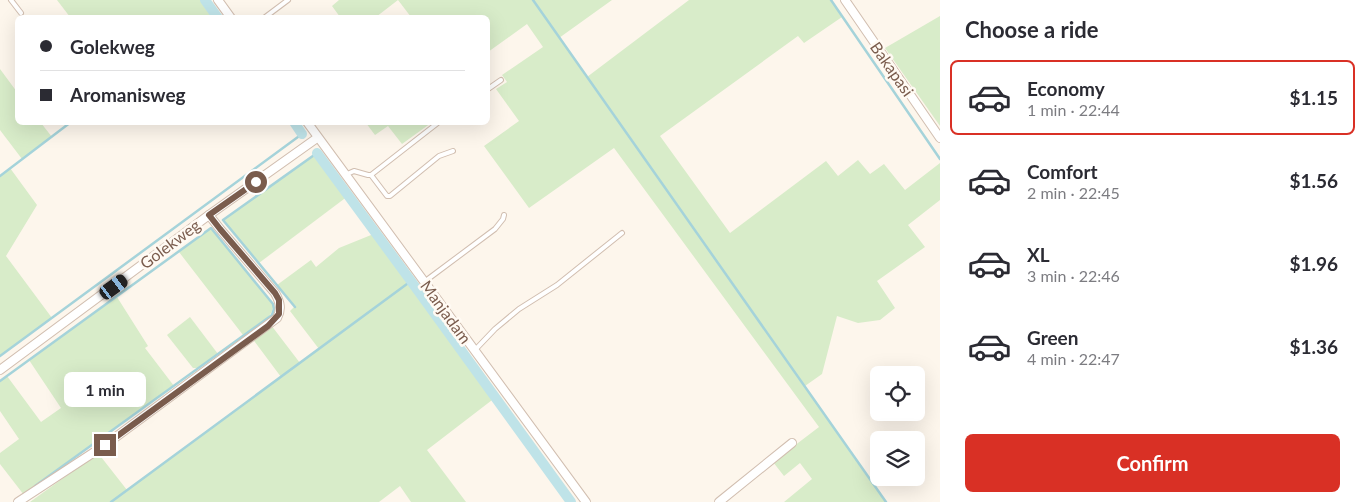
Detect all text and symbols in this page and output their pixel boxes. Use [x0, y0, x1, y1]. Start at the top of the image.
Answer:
text: Choose a ride [965, 16, 1099, 43]
text: Golekweg [70, 35, 155, 58]
street label: Bakapasi [867, 38, 918, 100]
icon: car [967, 75, 1012, 120]
text: Economy [1027, 77, 1105, 100]
text: Aromanisweg [70, 83, 186, 106]
text: $1.15 [1289, 86, 1338, 109]
text: 1 min · 22:44 [1027, 100, 1120, 119]
icon: car [967, 158, 1012, 203]
text: Comfort [1027, 160, 1098, 183]
text: $1.56 [1289, 169, 1338, 192]
route start [245, 171, 267, 193]
text: 2 min · 22:45 [1027, 183, 1120, 202]
street label: Golekweg [136, 215, 203, 272]
icon: car [967, 241, 1012, 286]
text: XL [1027, 243, 1050, 266]
text: $1.96 [1289, 252, 1338, 275]
text: 3 min · 22:46 [1027, 266, 1120, 285]
car [97, 272, 130, 302]
street label: Manjadam [417, 276, 476, 347]
icon: car [967, 324, 1012, 369]
text: Green [1027, 326, 1078, 349]
text: $1.36 [1289, 335, 1338, 358]
text: 4 min · 22:47 [1027, 349, 1120, 368]
map controls [870, 366, 925, 486]
button: locate [870, 366, 925, 421]
callout: 1 min [64, 372, 146, 408]
text: 1 min [85, 380, 125, 399]
button: layers [870, 431, 925, 486]
route end [94, 434, 116, 456]
button: Confirm [965, 434, 1340, 492]

